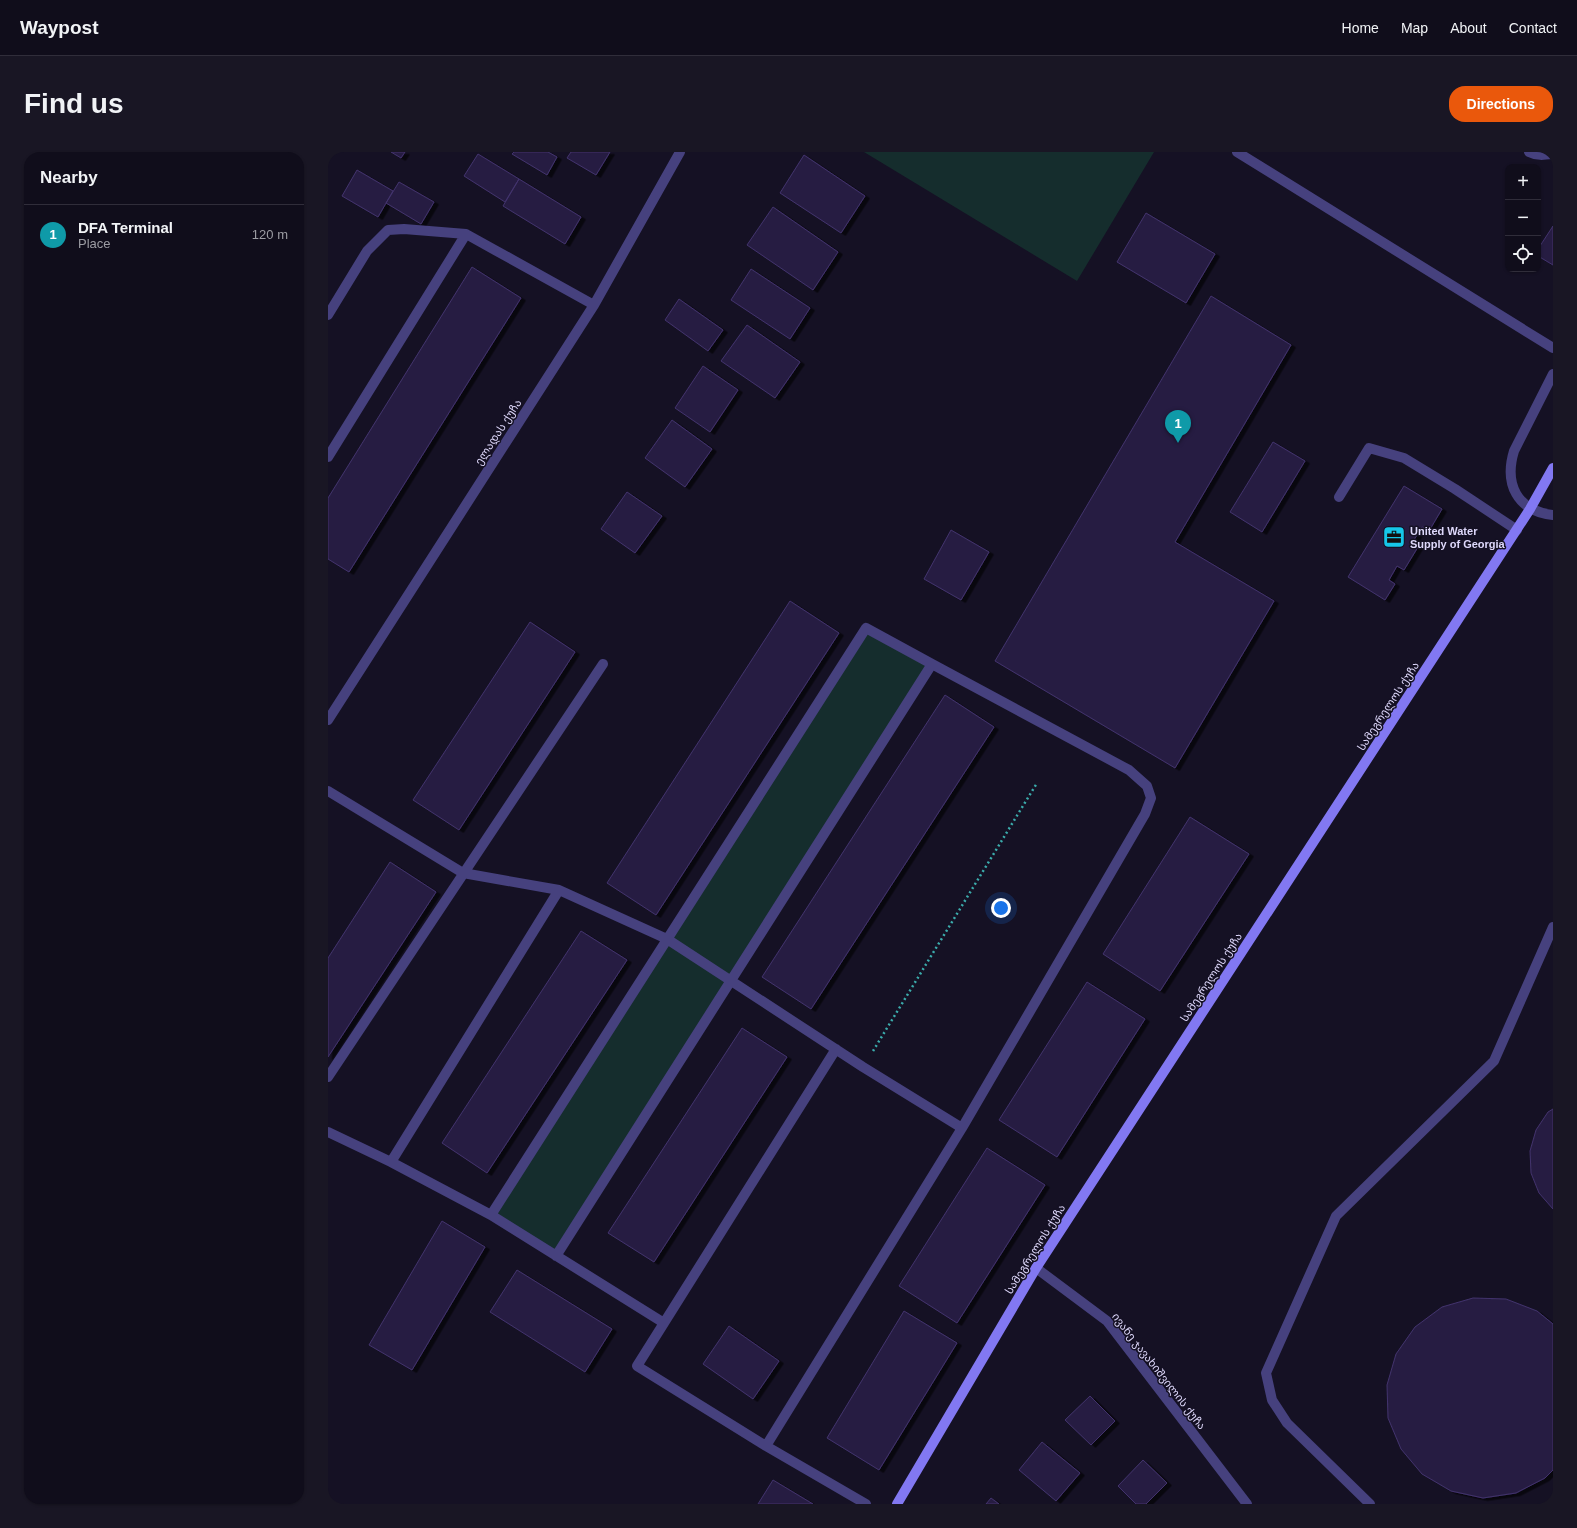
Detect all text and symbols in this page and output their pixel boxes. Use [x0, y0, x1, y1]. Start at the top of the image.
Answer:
text: Waypost [20, 17, 98, 38]
text: Home [1342, 20, 1379, 36]
text: Map [1401, 20, 1428, 36]
text: About [1450, 20, 1487, 36]
text: Contact [1509, 20, 1557, 36]
button: Directions [1449, 86, 1553, 122]
text: Find us [24, 88, 124, 119]
map controls [1505, 164, 1541, 272]
button: + [1505, 164, 1541, 200]
text: Nearby [40, 168, 98, 187]
button: − [1505, 200, 1541, 236]
text: DFA Terminal [78, 219, 173, 236]
text: 1 [49, 227, 57, 242]
text: 120 m [252, 227, 288, 242]
text: Place [78, 236, 111, 251]
button: locate [1505, 236, 1541, 272]
street label: ელადას ქუჩა [472, 397, 524, 468]
pin: 1 [1165, 410, 1191, 443]
office icon: United Water Supply of Georgia [1381, 524, 1407, 550]
place label: United Water Supply of Georgia [1410, 525, 1506, 550]
street label: სამეგრელოს ქუჩა [1355, 659, 1422, 753]
your location [991, 898, 1011, 918]
street label: სამეგრელოს ქუჩა [1178, 930, 1245, 1024]
street label: სამეგრელოს ქუჩა [1003, 1202, 1068, 1297]
street label: ივანე ჯავახიშვილის ქუჩა [1109, 1310, 1208, 1432]

